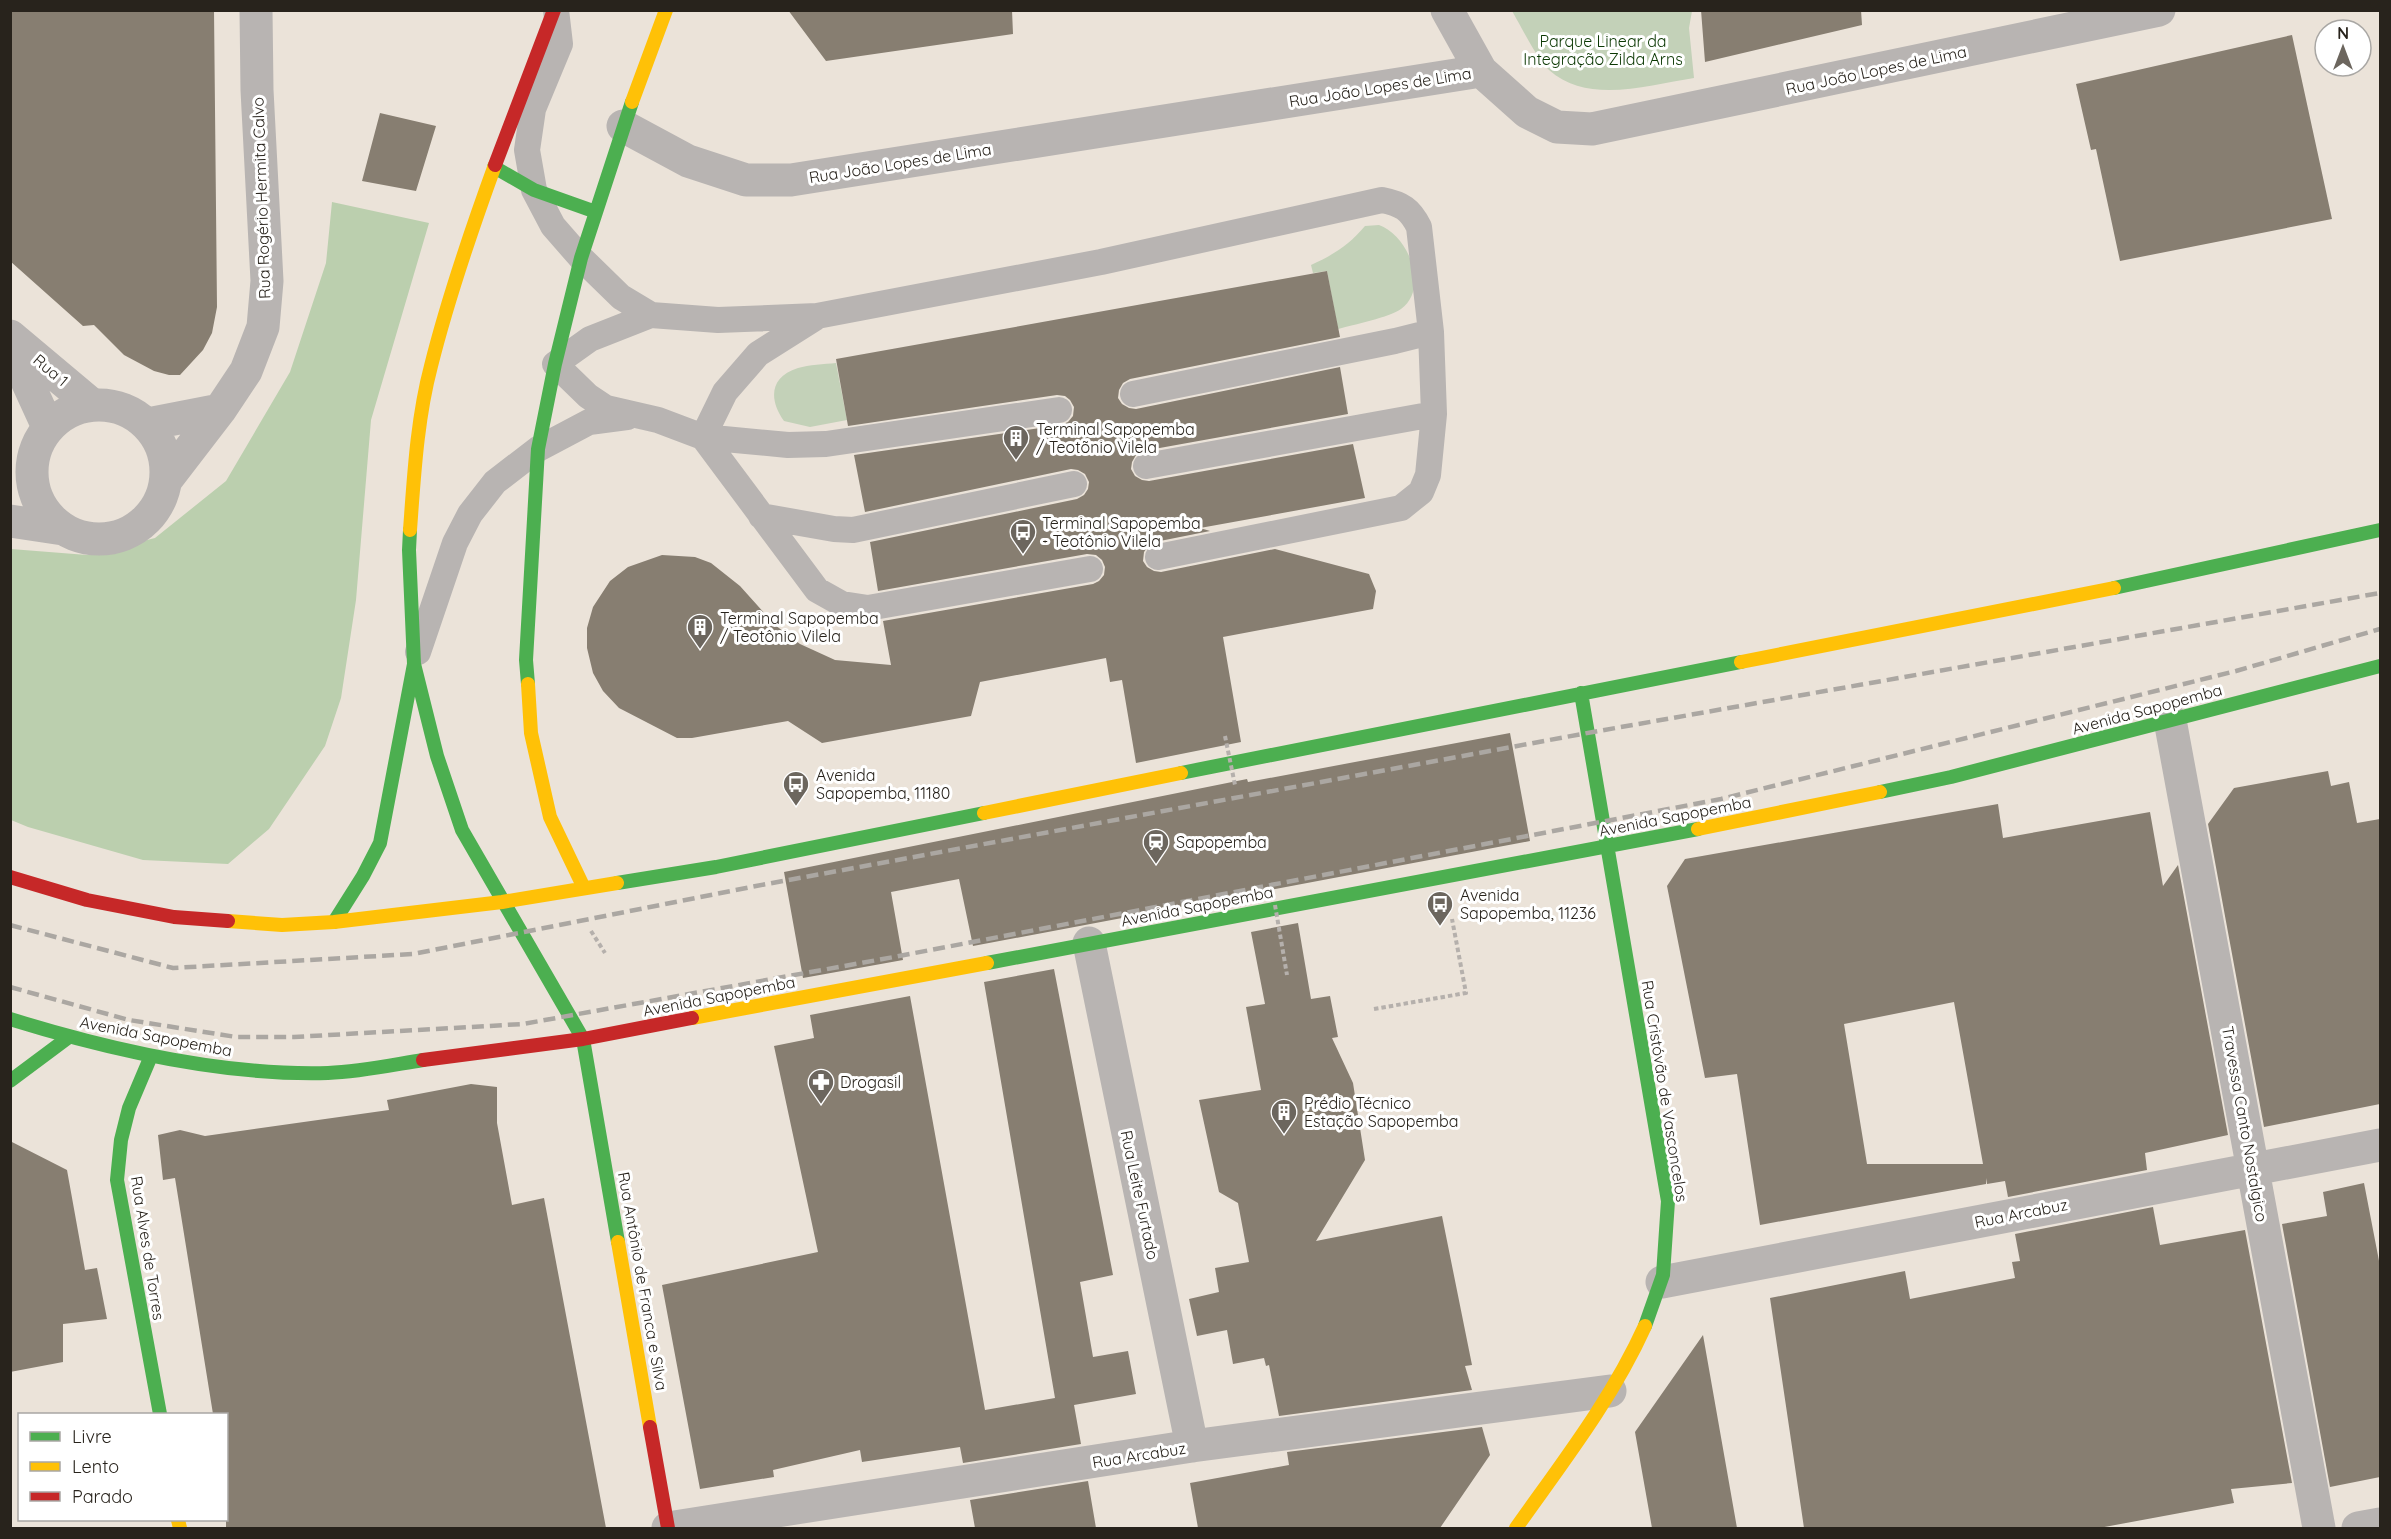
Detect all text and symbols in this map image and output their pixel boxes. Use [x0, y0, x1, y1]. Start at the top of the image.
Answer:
north arrow [2313, 18, 2373, 78]
text: N [2337, 23, 2349, 43]
park label: Parque Linear da Integração Zilda Arns [1523, 31, 1683, 69]
street label: Rua João Lopes de Lima [1784, 41, 1968, 99]
street label: Rua João Lopes de Lima [1287, 63, 1473, 111]
street label: Rua Rogério Hermita Calvo [247, 97, 275, 299]
street label: Rua João Lopes de Lima [807, 139, 993, 187]
street label: Rua 1 [29, 350, 73, 390]
place label: Terminal Sapopemba / Teotõnio Vilela [1036, 419, 1195, 457]
building icon: Terminal Sapopemba / Teotõnio Vilela [1001, 423, 1031, 461]
place label: Terminal Sapopemba - Teotônio Vilela [1042, 513, 1201, 551]
bus stop icon: Terminal Sapopemba - Teotônio Vilela [1008, 517, 1038, 555]
place label: Terminal Sapopemba / Teotônio Vilela [720, 608, 879, 646]
building icon: Terminal Sapopemba / Teotônio Vilela [685, 612, 715, 650]
street label: Avenida Sapopemba [2070, 679, 2224, 739]
place label: Avenida Sapopemba, 11180 [816, 765, 950, 803]
bus stop icon: Avenida Sapopemba, 11180 [781, 769, 811, 807]
street label: Avenida Sapopemba [1597, 791, 1753, 841]
station icon: Sapopemba [1141, 827, 1171, 865]
place label: Sapopemba [1176, 832, 1267, 852]
street label: Avenida Sapopemba [1119, 881, 1275, 931]
place label: Avenida Sapopemba, 11236 [1460, 885, 1596, 923]
bus stop icon: Avenida Sapopemba, 11236 [1425, 889, 1455, 927]
street label: Avenida Sapopemba [641, 971, 797, 1021]
street label: Rua Cristóvão de Vasconcelos [1638, 979, 1692, 1203]
street label: Avenida Sapopemba [78, 1011, 234, 1061]
street label: Travessa Canto Nostalgico [2218, 1025, 2272, 1223]
pharmacy icon: Drogasil [806, 1067, 836, 1105]
place label: Drogasil [840, 1072, 901, 1092]
place label: Prédio Técnico Estação Sapopemba [1304, 1093, 1459, 1131]
building icon: Prédio Técnico Estação Sapopemba [1269, 1097, 1299, 1135]
street label: Rua Leite Furtado [1116, 1128, 1164, 1262]
street label: Rua Antônio de Franca e Silva [614, 1170, 672, 1392]
street label: Rua Alves de Torres [127, 1174, 169, 1322]
street label: Rua Arcabuz [1973, 1194, 2069, 1232]
legend [18, 1413, 228, 1521]
text: Livre [72, 1425, 112, 1448]
street label: Rua Arcabuz [1091, 1438, 1187, 1472]
text: Lento [72, 1455, 119, 1478]
text: Parado [72, 1485, 133, 1508]

